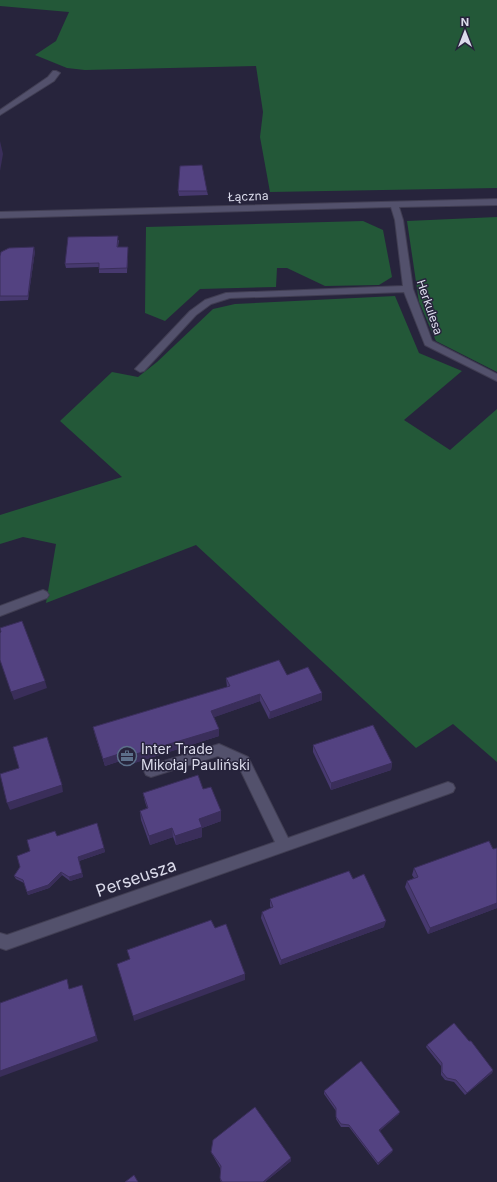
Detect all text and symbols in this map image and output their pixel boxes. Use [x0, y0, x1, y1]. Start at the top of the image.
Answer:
north arrow [445, 12, 485, 52]
text: N [461, 15, 469, 29]
street label: Łączna [227, 188, 269, 204]
street label: Herkulesa [414, 277, 446, 337]
place label: Inter Trade Mikołaj Pauliński [141, 740, 250, 773]
office icon: Inter Trade Mikołaj Pauliński [116, 745, 138, 767]
street label: Perseusza [93, 855, 179, 901]

